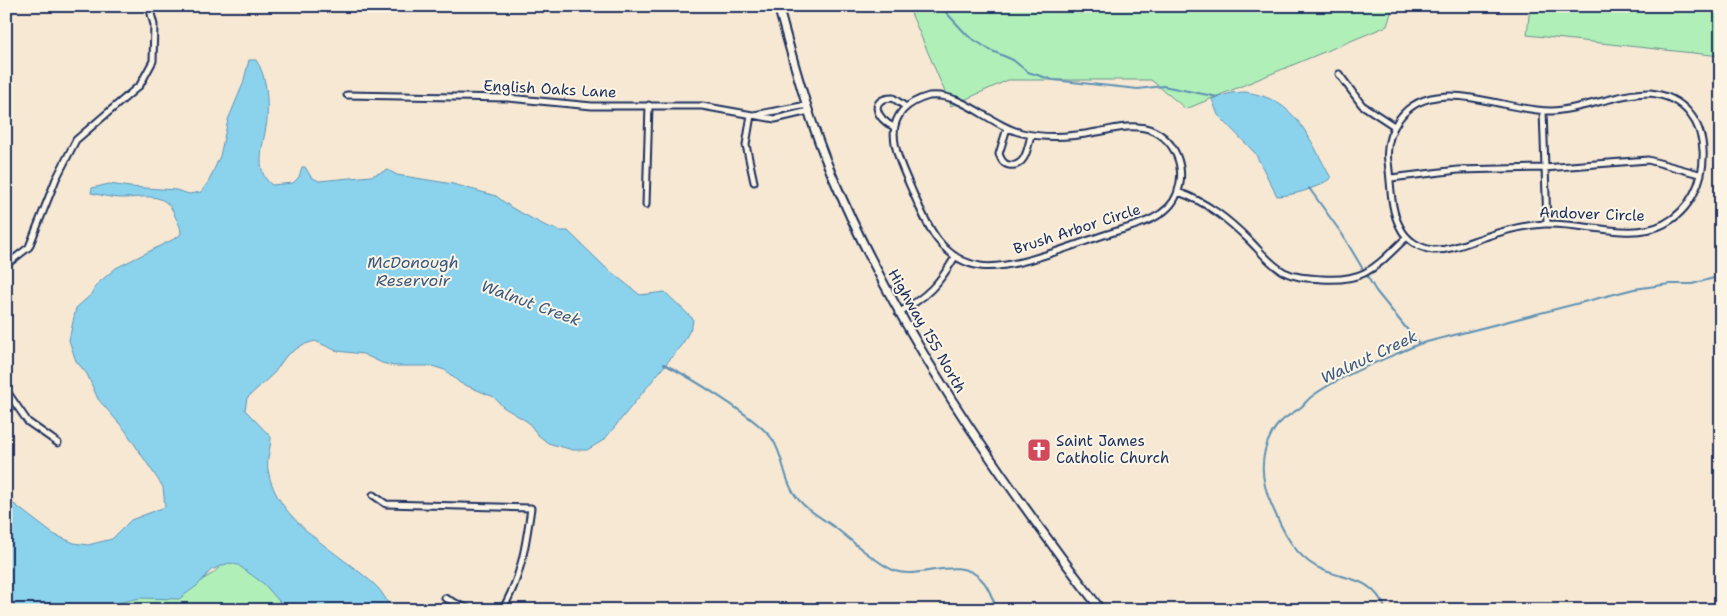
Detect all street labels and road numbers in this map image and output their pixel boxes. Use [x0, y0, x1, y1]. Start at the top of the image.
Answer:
street label: English Oaks Lane [483, 76, 617, 102]
street label: Brush Arbor Circle [1011, 199, 1143, 259]
street label: Andover Circle [1539, 202, 1645, 226]
street label: Highway 155 North [883, 265, 971, 397]

